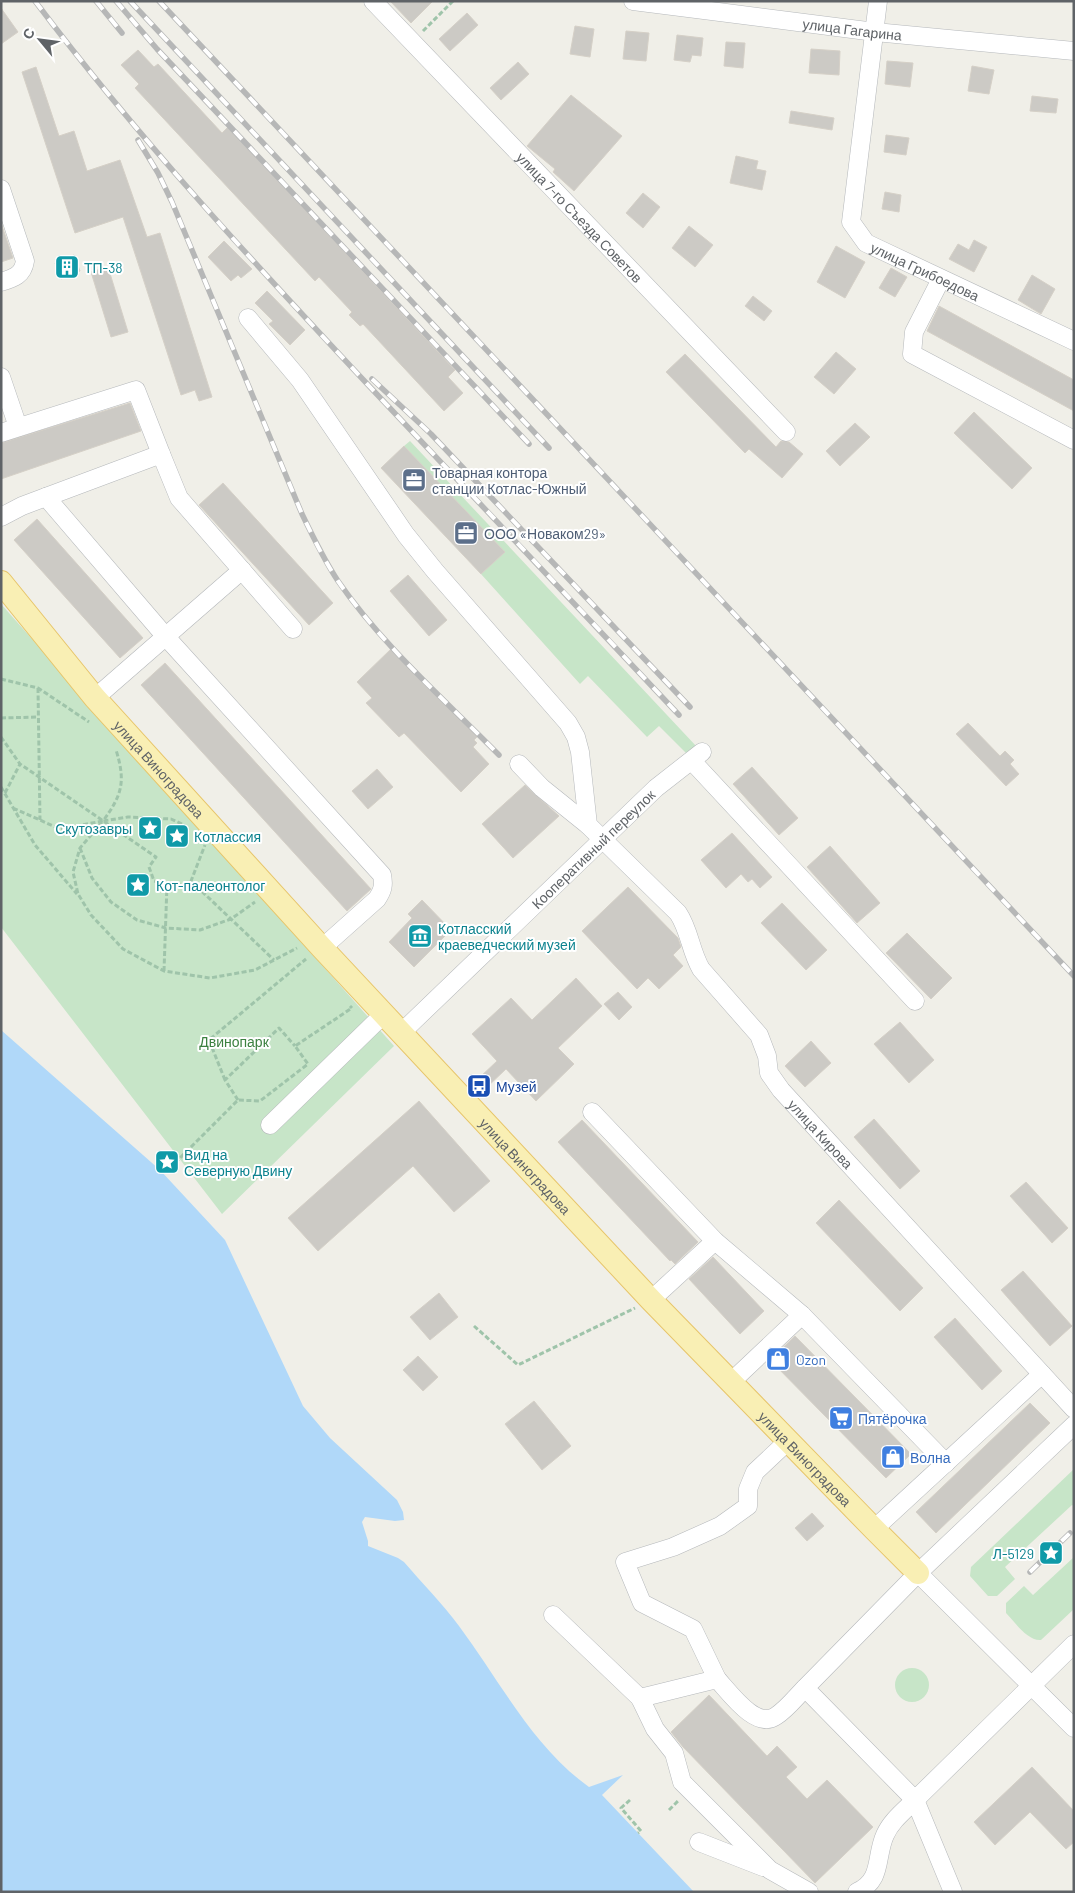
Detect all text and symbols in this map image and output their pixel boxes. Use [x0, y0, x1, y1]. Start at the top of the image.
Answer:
street label: улица Гагарина [802, 14, 903, 43]
north arrow [15, 15, 65, 65]
text: С [18, 25, 38, 42]
street label: улица 7-го Съезда Советов [513, 148, 646, 286]
street label: улица Грибоедова [868, 238, 983, 304]
building icon: ТП-38 [54, 254, 80, 280]
place label: ТП-38 [84, 259, 123, 276]
place label: Товарная контора станции Котлас-Южный [432, 464, 587, 497]
office icon: Товарная контора станции Котлас-Южный [401, 467, 427, 493]
office icon: ООО «Новаком29» [453, 520, 479, 546]
place label: ООО «Новаком29» [484, 525, 606, 542]
street label: улица Виноградова [111, 717, 208, 821]
street label: Кооперативный переулок [528, 785, 659, 912]
place icon: Скутозавры [137, 815, 163, 841]
place label: Скутозавры [55, 820, 132, 837]
place icon: Котлассия [164, 823, 190, 849]
place label: Котлассия [194, 828, 261, 845]
place icon: Кот-палеонтолог [125, 872, 151, 898]
place label: Кот-палеонтолог [156, 877, 265, 894]
place label: Котласский краеведческий музей [438, 920, 576, 953]
museum icon: Котласский краеведческий музей [407, 923, 433, 949]
park label: Двинопарк [199, 1033, 270, 1050]
bus stop icon: Музей [466, 1073, 492, 1099]
place label: Музей [496, 1078, 537, 1095]
street label: улица Кирова [785, 1095, 857, 1172]
street label: улица Виноградова [476, 1114, 575, 1218]
place label: Вид на Северную Двину [184, 1146, 292, 1179]
place icon: Вид на Северную Двину [154, 1149, 180, 1175]
shop icon: Ozon [765, 1346, 791, 1372]
place label: Ozon [796, 1351, 826, 1368]
supermarket icon: Пятёрочка [828, 1405, 854, 1431]
street label: улица Виноградова [755, 1407, 855, 1510]
place label: Пятёрочка [858, 1410, 927, 1427]
shop icon: Волна [880, 1444, 906, 1470]
place label: Волна [910, 1449, 951, 1466]
place icon: Л-5129 [1038, 1540, 1064, 1566]
place label: Л-5129 [993, 1545, 1034, 1562]

